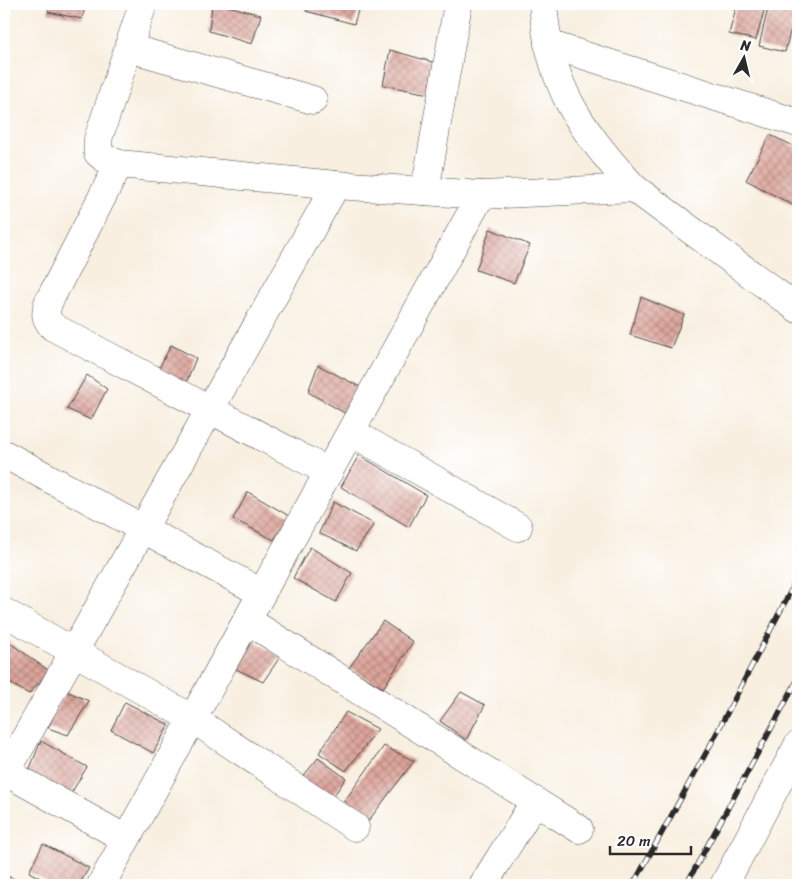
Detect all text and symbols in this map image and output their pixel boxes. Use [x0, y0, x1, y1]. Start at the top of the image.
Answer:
north arrow [720, 32, 770, 82]
text: N [738, 32, 753, 59]
scale bar [610, 824, 691, 856]
text: 20 m [617, 828, 651, 854]

